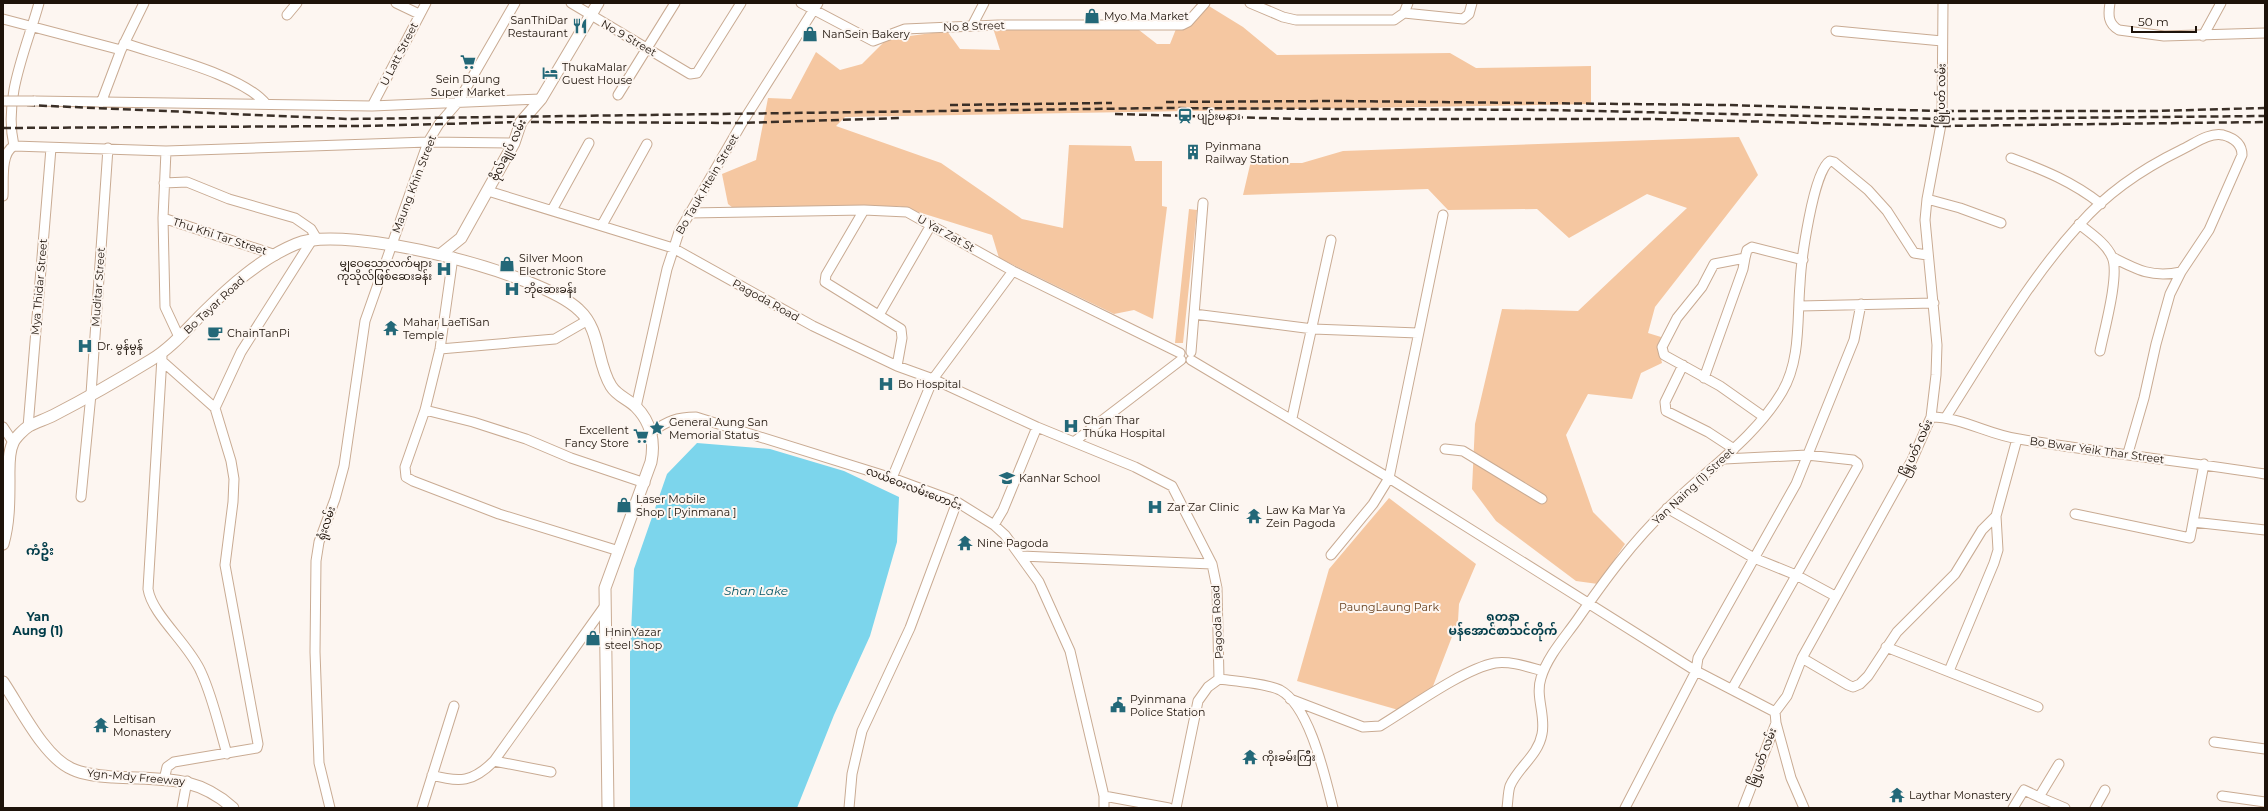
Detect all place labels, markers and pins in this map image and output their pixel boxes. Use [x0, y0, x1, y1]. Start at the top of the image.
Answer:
shop icon: Myo Ma Market [1083, 7, 1101, 25]
place label: Myo Ma Market [1104, 9, 1189, 23]
place label: SanThiDar Restaurant [508, 13, 569, 40]
restaurant icon: SanThiDar Restaurant [571, 17, 589, 35]
shop icon: NanSein Bakery [801, 25, 819, 43]
place label: NanSein Bakery [822, 27, 910, 41]
supermarket icon: Sein Daung Super Market [459, 53, 477, 71]
place label: ThukaMalar Guest House [562, 60, 633, 87]
hotel icon: ThukaMalar Guest House [541, 64, 559, 82]
place label: Sein Daung Super Market [431, 72, 506, 99]
station icon: ပျဉ်းမနား [1176, 107, 1194, 125]
place label: ပျဉ်းမနား [1197, 109, 1241, 125]
place label: Pyinmana Railway Station [1205, 139, 1289, 166]
building icon: Pyinmana Railway Station [1184, 143, 1202, 161]
place label: Silver Moon Electronic Store [519, 251, 607, 278]
shop icon: Silver Moon Electronic Store [498, 255, 516, 273]
place label: မျှဝေသောလက်များ ကုသိုလ်ဖြစ်ဆေးခန်း [337, 256, 432, 285]
hospital icon: မျှဝေသောလက်များ ကုသိုလ်ဖြစ်ဆေးခန်း [435, 260, 453, 278]
hospital icon: ဘိုဆေးခန်း [503, 280, 521, 298]
place label: ဘိုဆေးခန်း [524, 282, 577, 298]
place label: Mahar LaeTiSan Temple [403, 315, 490, 342]
temple icon: Mahar LaeTiSan Temple [382, 319, 400, 337]
cafe icon: ChainTanPi [206, 324, 224, 342]
place label: ChainTanPi [227, 326, 290, 340]
hospital icon: Dr. မွန်မွန် [76, 337, 94, 355]
place label: Dr. မွန်မွန် [97, 339, 143, 355]
hospital icon: Bo Hospital [877, 375, 895, 393]
place label: Bo Hospital [898, 377, 961, 391]
place label: Chan Thar Thuka Hospital [1083, 413, 1165, 440]
place label: General Aung San Memorial Status [669, 415, 768, 442]
hospital icon: Chan Thar Thuka Hospital [1062, 417, 1080, 435]
place icon: General Aung San Memorial Status [648, 419, 666, 437]
place label: Excellent Fancy Store [565, 423, 630, 450]
supermarket icon: Excellent Fancy Store [632, 427, 650, 445]
school or university icon: KanNar School [998, 469, 1016, 487]
place label: KanNar School [1019, 471, 1100, 485]
place label: Laser Mobile Shop [ Pyinmana ] [636, 492, 737, 519]
shop icon: Laser Mobile Shop [ Pyinmana ] [615, 496, 633, 514]
hospital icon: Zar Zar Clinic [1146, 498, 1164, 516]
place label: Zar Zar Clinic [1167, 500, 1239, 514]
place label: Law Ka Mar Ya Zein Pagoda [1266, 503, 1346, 530]
temple icon: Law Ka Mar Ya Zein Pagoda [1245, 507, 1263, 525]
temple icon: Nine Pagoda [956, 534, 974, 552]
place label: Nine Pagoda [977, 536, 1048, 550]
place label: HninYazar steel Shop [605, 625, 662, 652]
shop icon: HninYazar steel Shop [584, 629, 602, 647]
place label: Pyinmana Police Station [1130, 692, 1205, 719]
public building icon: Pyinmana Police Station [1109, 696, 1127, 714]
place label: Leltisan Monastery [113, 712, 171, 739]
temple icon: Leltisan Monastery [92, 716, 110, 734]
temple icon: ကိုးခမ်းကြီး [1241, 748, 1259, 766]
place label: ကိုးခမ်းကြီး [1262, 750, 1316, 766]
temple icon: Laythar Monastery [1888, 786, 1906, 804]
place label: Laythar Monastery [1909, 788, 2011, 802]

